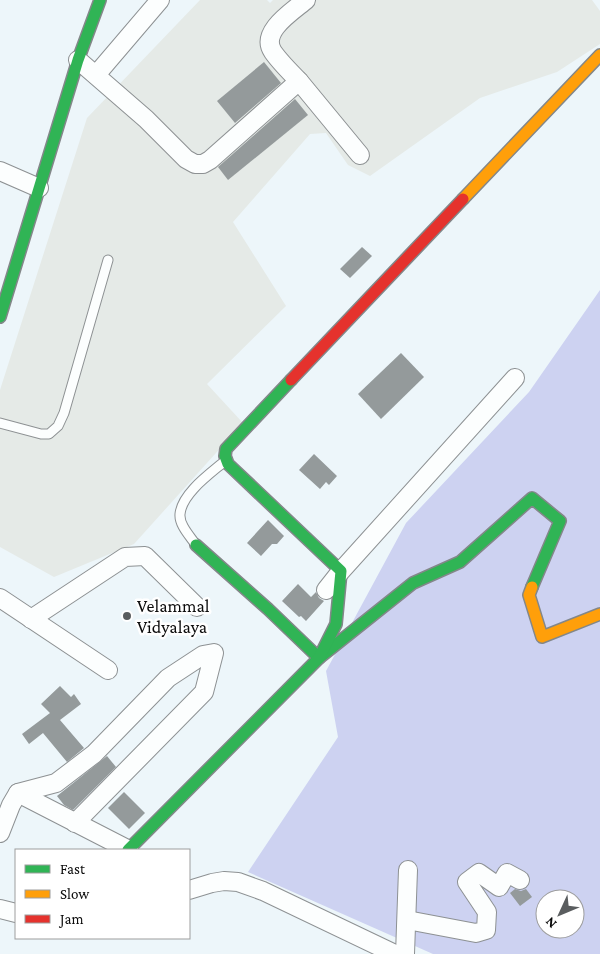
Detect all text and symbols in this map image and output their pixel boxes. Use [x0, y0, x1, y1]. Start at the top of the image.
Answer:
place label: Velammal Vidyalaya [137, 596, 210, 637]
marker: Velammal Vidyalaya [121, 610, 133, 622]
legend [15, 849, 190, 939]
text: Fast [60, 861, 86, 877]
text: Slow [60, 886, 90, 902]
north arrow [535, 889, 585, 939]
text: Jam [58, 911, 83, 928]
text: N [541, 914, 560, 932]

